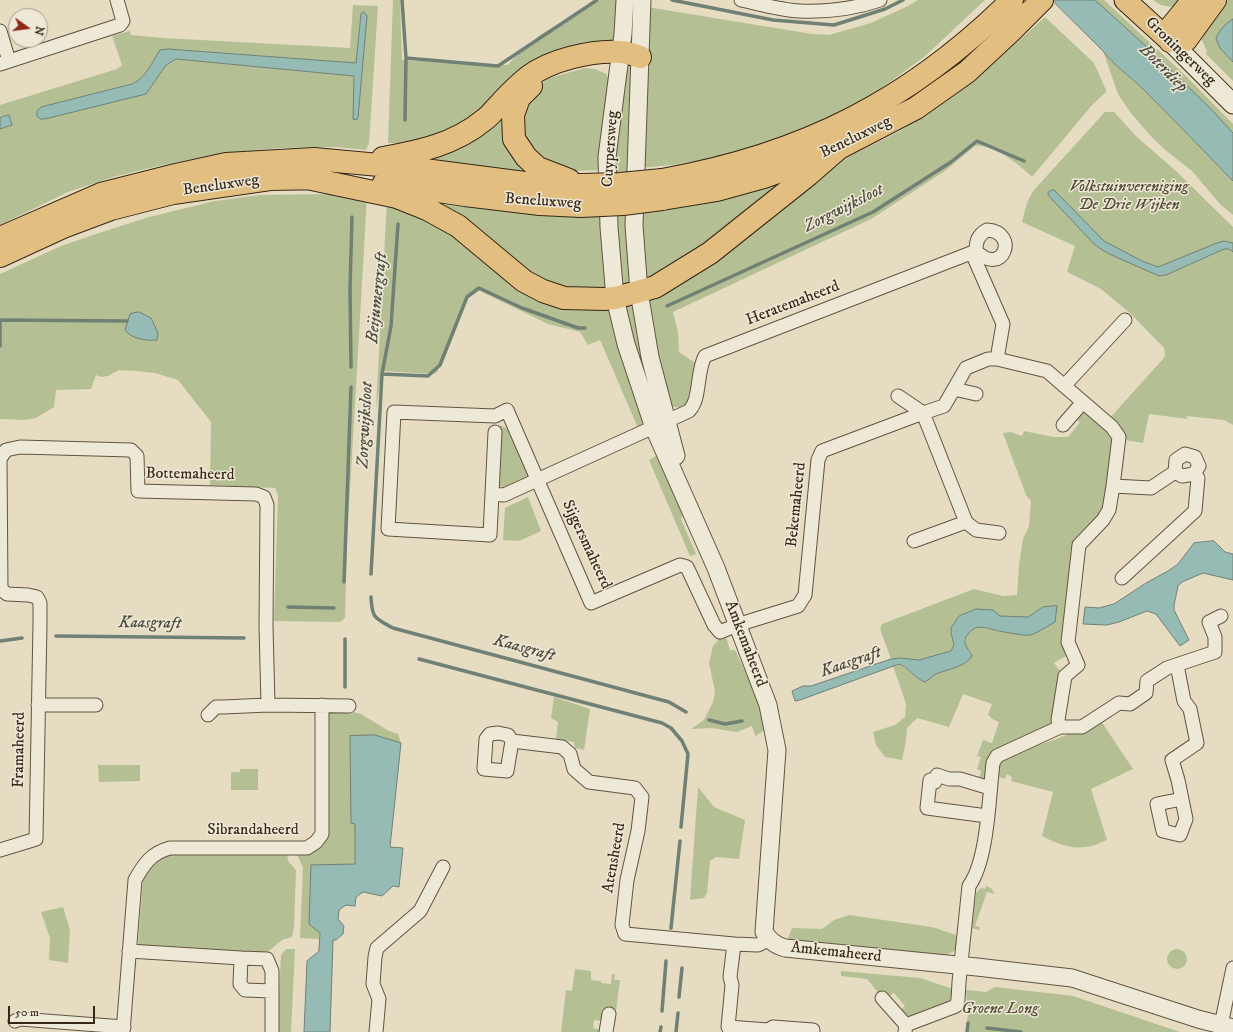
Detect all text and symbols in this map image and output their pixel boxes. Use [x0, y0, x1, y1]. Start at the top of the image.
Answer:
north arrow [8, 8, 48, 48]
street label: Groningerweg [1141, 14, 1219, 90]
text: N [31, 25, 47, 37]
water label: Boterdiep [1135, 41, 1191, 97]
street label: Cuypersweg [599, 110, 623, 188]
street label: Beneluxweg [817, 113, 895, 163]
street label: Beneluxweg [182, 171, 260, 201]
park label: Volkstuinvereniging De Drie Wijken [1069, 178, 1189, 216]
water label: Zorgwijksloot [801, 180, 887, 238]
street label: Beneluxweg [504, 190, 582, 214]
water label: Beijumergraft [363, 252, 393, 344]
street label: Heratemaheerd [744, 277, 842, 331]
water label: Zorgwijksloot [354, 381, 378, 469]
street label: Bekemaheerd [783, 462, 811, 548]
street label: Bottemaheerd [145, 465, 235, 485]
street label: Sijgersmaheerd [557, 497, 615, 593]
street label: Amkemaheerd [720, 598, 770, 690]
water label: Kaasgraft [119, 613, 181, 635]
water label: Kaasgraft [491, 631, 557, 667]
water label: Kaasgraft [818, 643, 884, 683]
street label: Framaheerd [10, 712, 30, 788]
street label: Sibrandaheerd [207, 821, 299, 841]
street label: Atensheerd [599, 821, 631, 895]
street label: Amkemaheerd [790, 939, 882, 967]
scale bar [10, 998, 97, 1024]
park label: Groene Long [961, 1000, 1039, 1020]
text: 50 m [15, 1005, 39, 1020]

